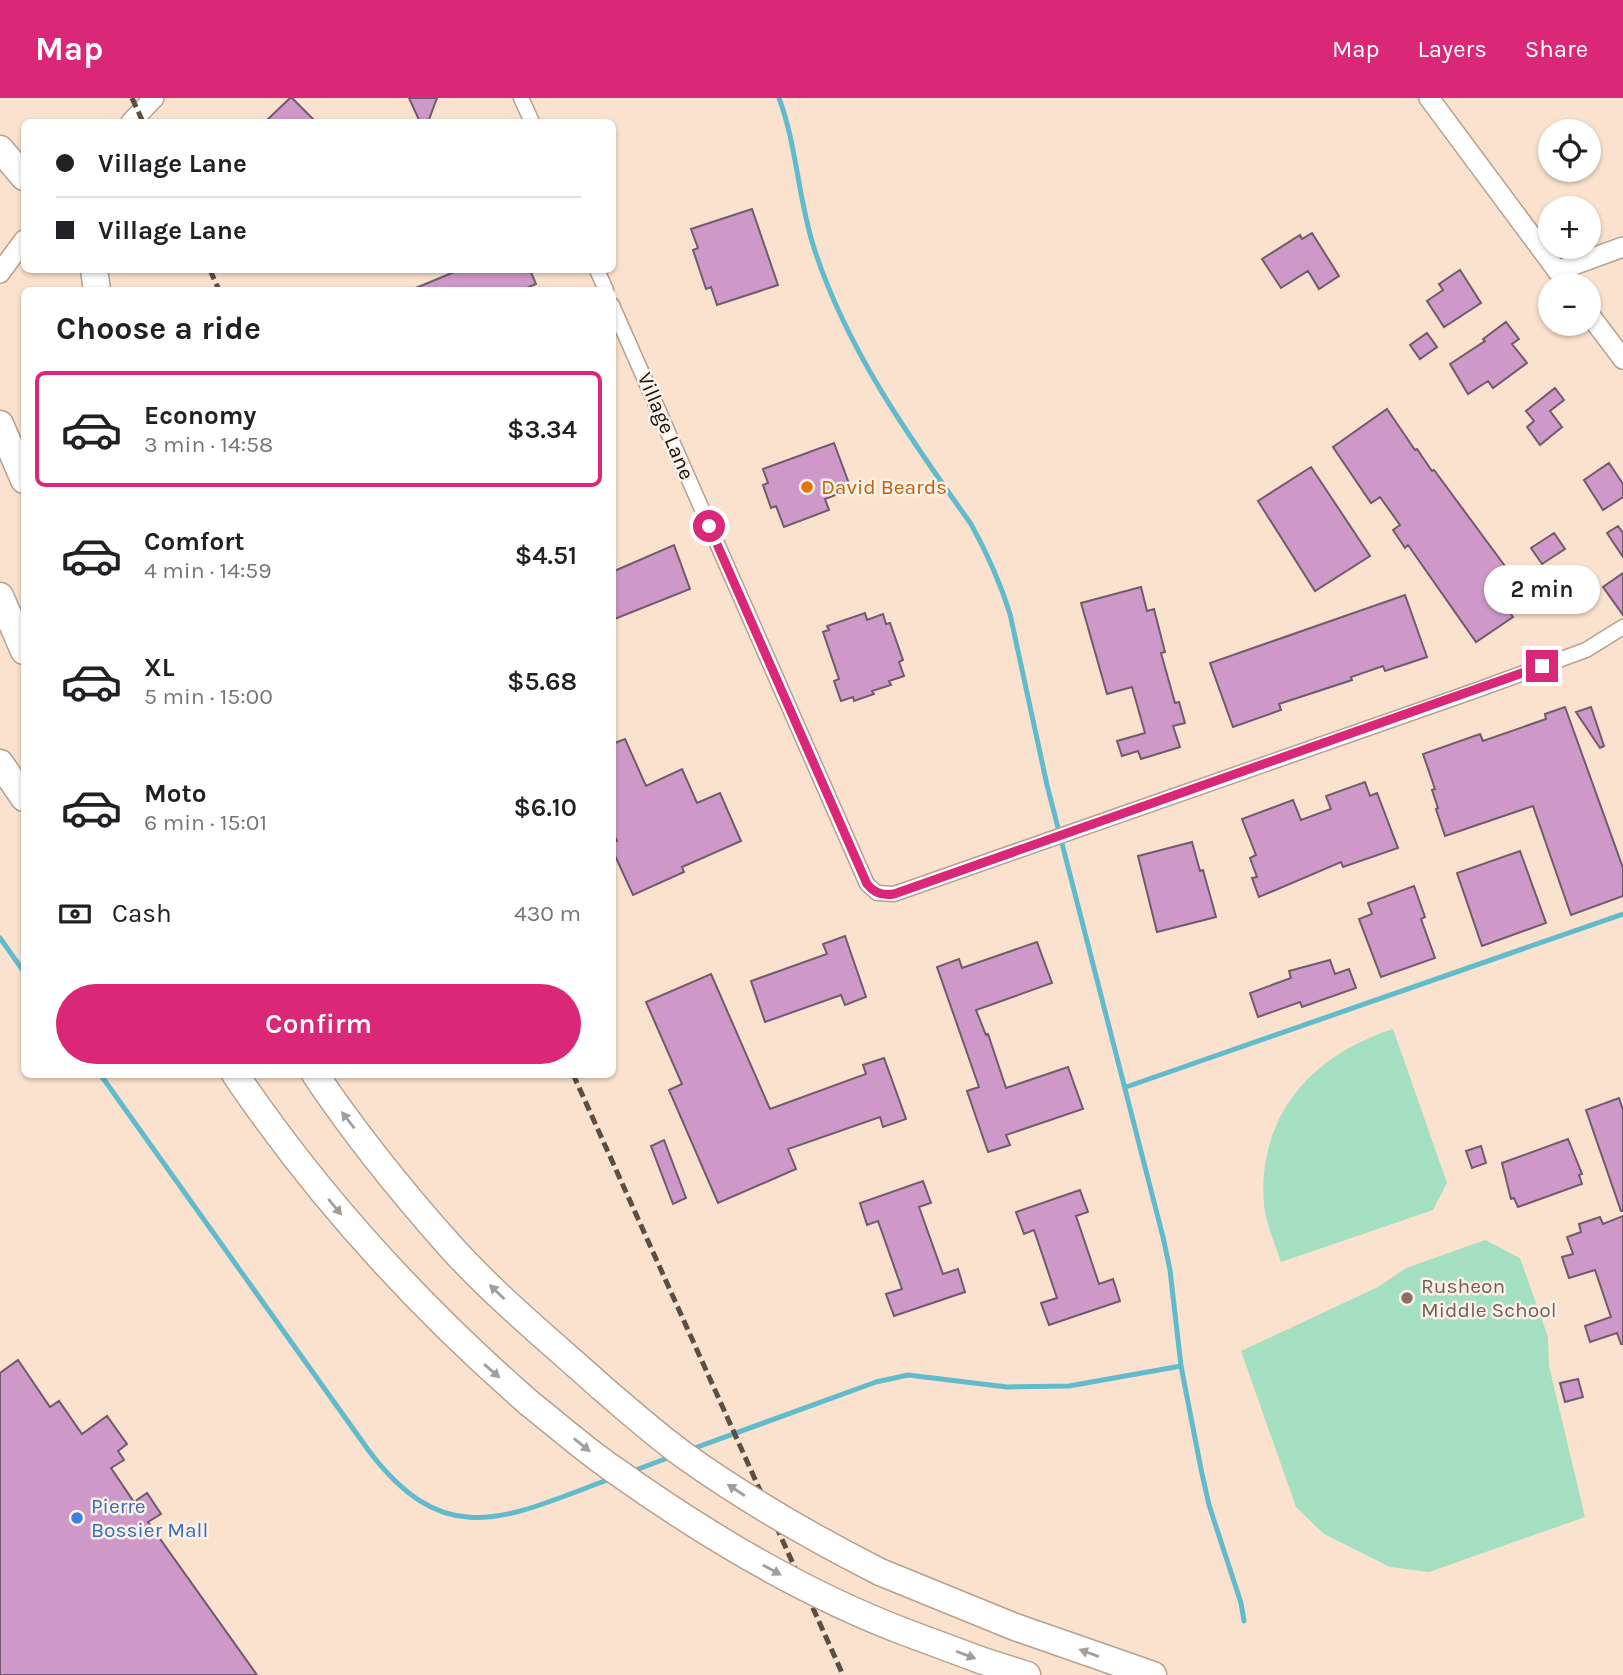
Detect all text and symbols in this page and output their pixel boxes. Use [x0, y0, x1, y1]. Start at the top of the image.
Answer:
text: Map [35, 30, 103, 68]
text: Map [1332, 35, 1380, 63]
text: Layers [1418, 35, 1487, 63]
text: Share [1525, 35, 1588, 63]
map controls [1538, 119, 1601, 336]
button: locate [1538, 119, 1601, 182]
text: Village Lane [98, 148, 247, 179]
button: + [1538, 196, 1601, 259]
text: Village Lane [98, 215, 247, 246]
button: − [1538, 273, 1601, 336]
text: Choose a ride [56, 310, 261, 347]
street label: Village Lane [633, 369, 699, 483]
icon: car [60, 398, 123, 461]
text: Economy [144, 400, 256, 431]
text: $3.34 [507, 414, 577, 445]
text: 3 min · 14:58 [144, 431, 273, 458]
place label: David Beards [821, 475, 947, 499]
marker: David Beards [799, 479, 815, 495]
route start [693, 510, 725, 542]
icon: car [60, 524, 123, 587]
text: Comfort [144, 526, 245, 557]
text: $4.51 [515, 540, 577, 571]
text: 4 min · 14:59 [144, 557, 272, 584]
callout: 2 min [1484, 564, 1600, 614]
text: 2 min [1511, 576, 1573, 603]
icon: car [60, 650, 123, 713]
route end [1526, 650, 1558, 682]
text: XL [144, 652, 175, 683]
text: $5.68 [507, 666, 577, 697]
text: 5 min · 15:00 [144, 683, 273, 710]
icon: car [60, 776, 123, 839]
text: Moto [144, 778, 206, 809]
text: $6.10 [513, 792, 577, 823]
text: 6 min · 15:01 [144, 809, 267, 836]
icon: cash [56, 895, 94, 933]
text: Cash [112, 898, 172, 929]
text: 430 m [514, 900, 581, 927]
button: Confirm [56, 984, 581, 1064]
one-way arrow [340, 1112, 355, 1130]
one-way arrow [327, 1198, 342, 1216]
place label: Rusheon Middle School [1421, 1274, 1557, 1322]
one-way arrow [489, 1284, 506, 1300]
marker: Rusheon Middle School [1399, 1290, 1415, 1306]
one-way arrow [484, 1363, 501, 1378]
one-way arrow [573, 1438, 591, 1453]
one-way arrow [727, 1483, 745, 1497]
place label: Pierre Bossier Mall [91, 1494, 208, 1542]
marker: Pierre Bossier Mall [69, 1510, 85, 1526]
one-way arrow [763, 1564, 782, 1576]
one-way arrow [1078, 1647, 1099, 1658]
one-way arrow [955, 1650, 976, 1661]

